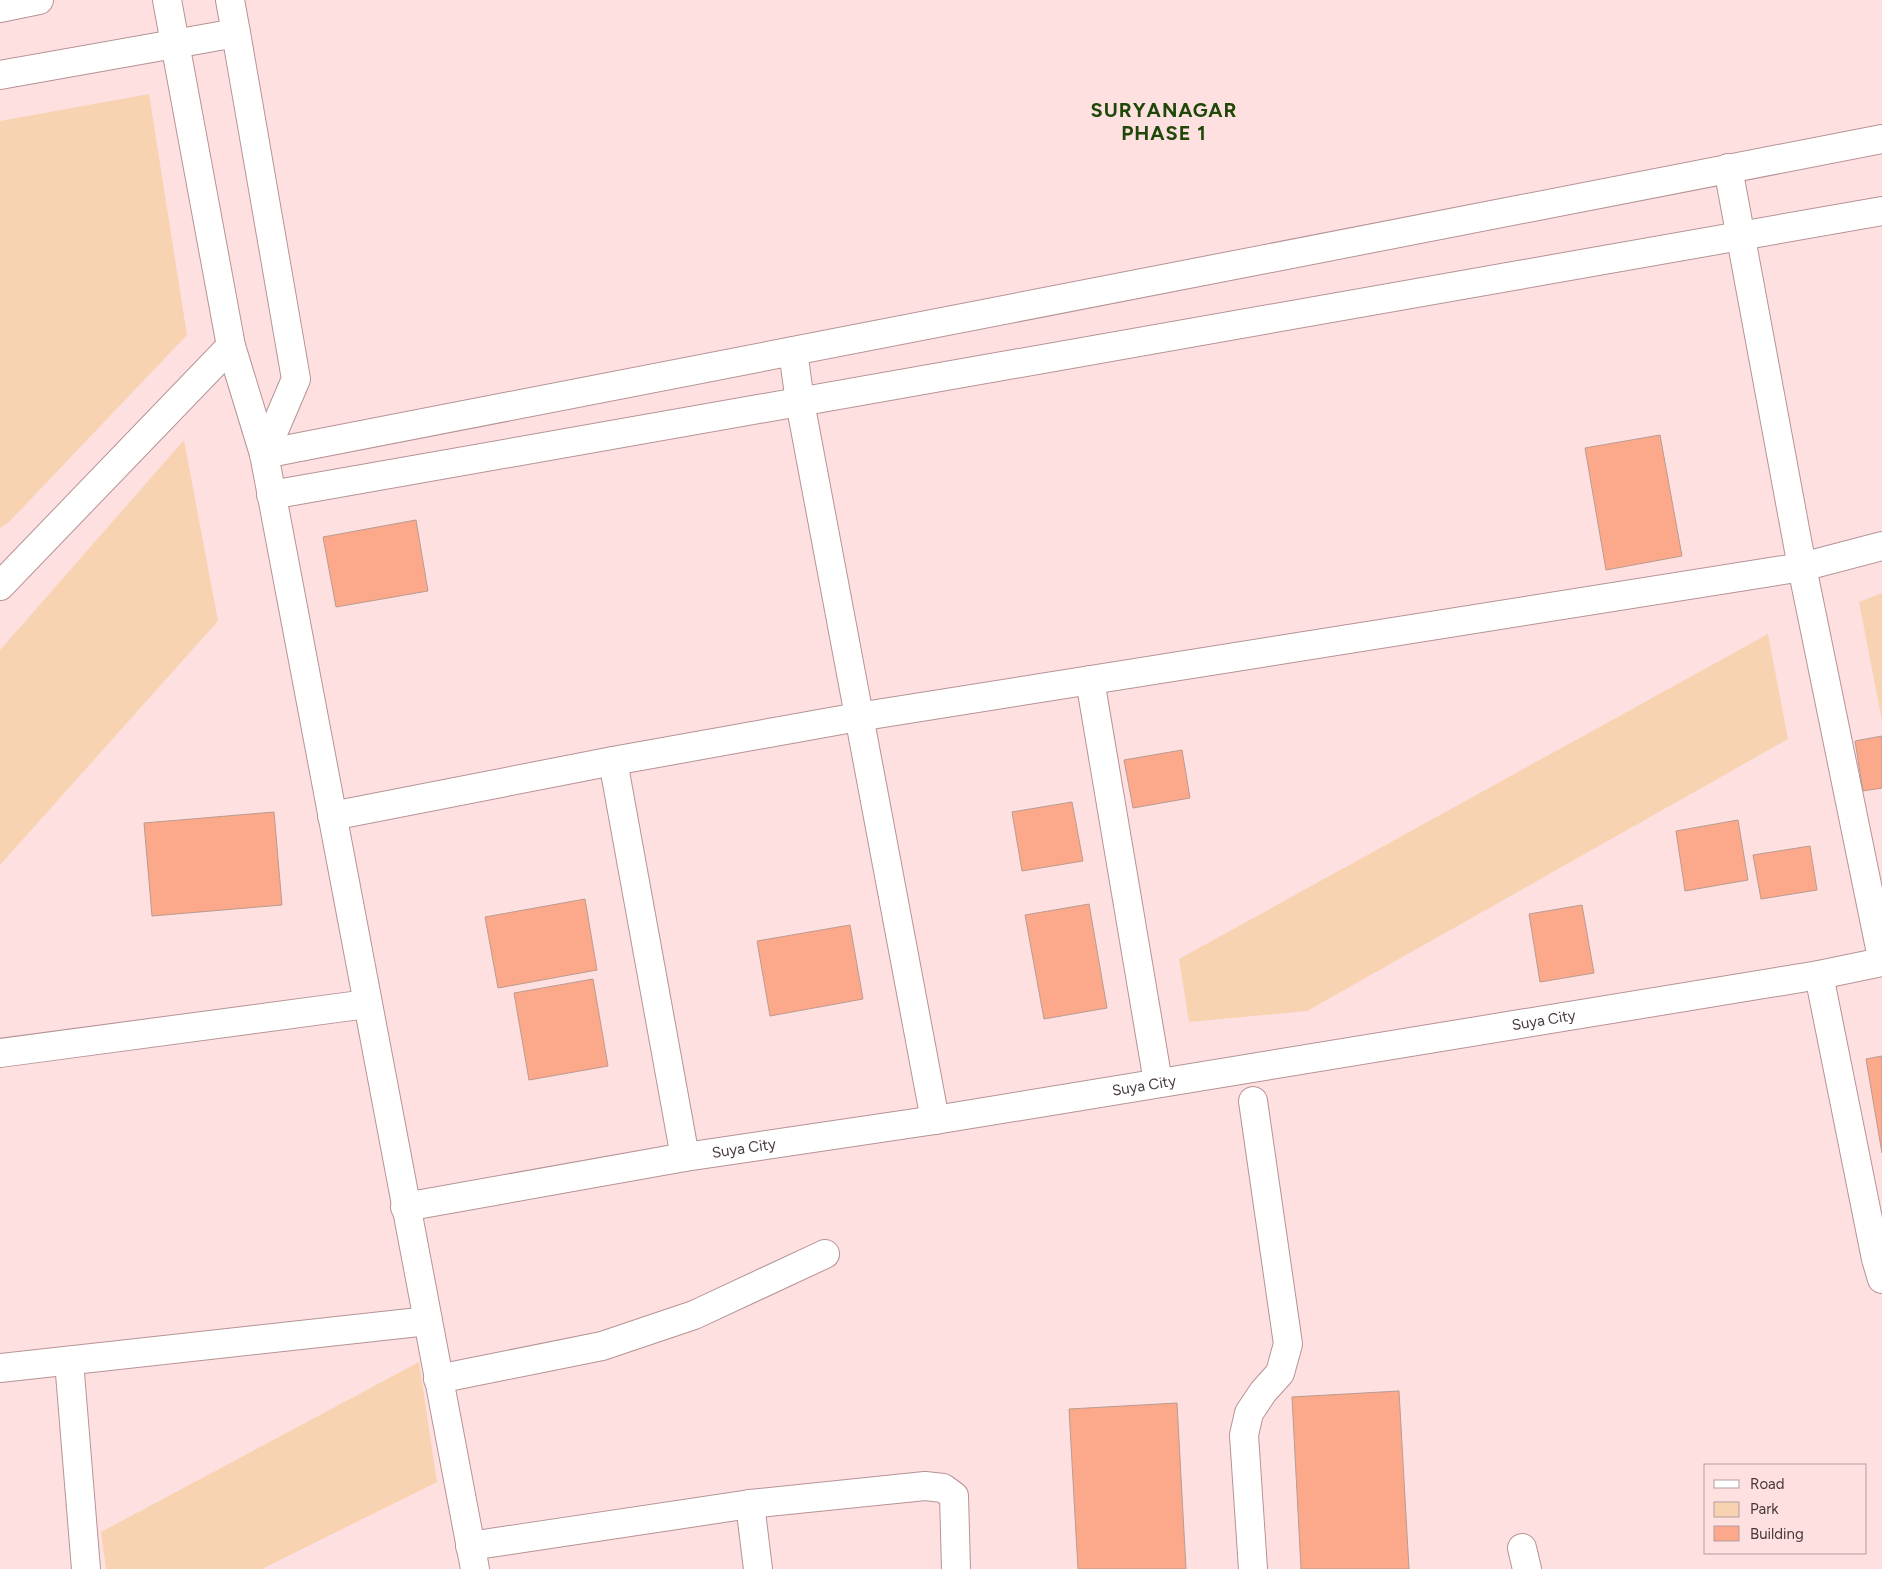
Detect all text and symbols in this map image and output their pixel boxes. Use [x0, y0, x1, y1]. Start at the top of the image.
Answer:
district label: SURYANAGAR PHASE 1 [1091, 98, 1237, 145]
street label: Suya City [1510, 1006, 1577, 1034]
street label: Suya City [1111, 1072, 1177, 1100]
street label: Suya City [711, 1135, 777, 1162]
legend [1704, 1464, 1867, 1554]
text: Road [1750, 1475, 1785, 1493]
text: Park [1750, 1500, 1779, 1518]
text: Building [1750, 1525, 1804, 1543]

